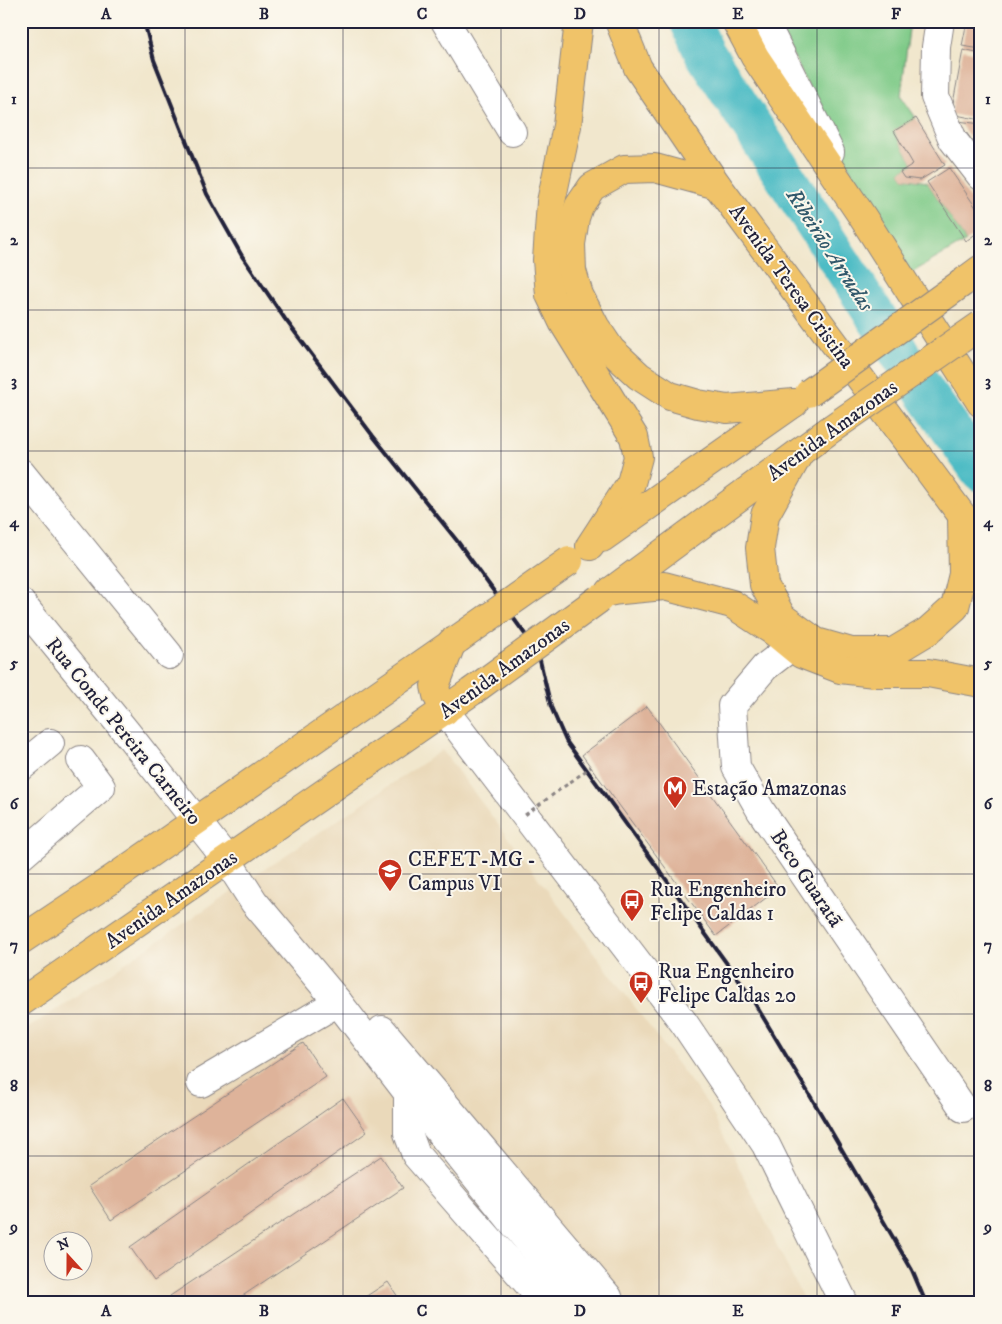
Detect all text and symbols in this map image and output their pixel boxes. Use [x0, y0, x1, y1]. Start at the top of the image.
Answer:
text: A [100, 4, 112, 24]
text: B [259, 4, 269, 24]
text: C [417, 4, 427, 24]
text: D [574, 4, 586, 24]
text: E [732, 4, 744, 24]
text: F [891, 4, 901, 24]
text: 1 [11, 89, 17, 109]
text: 1 [985, 89, 991, 109]
water label: Ribeirão Arrudas [779, 182, 880, 317]
street label: Avenida Teresa Cristina [723, 199, 860, 374]
text: 2 [10, 230, 19, 250]
text: 2 [984, 230, 993, 250]
text: 3 [11, 371, 17, 391]
text: 3 [985, 371, 991, 391]
street label: Avenida Amazonas [762, 375, 903, 487]
text: 4 [8, 512, 19, 532]
text: 4 [982, 512, 993, 532]
street label: Avenida Amazonas [434, 613, 575, 725]
street label: Rua Conde Pereira Carneiro [40, 633, 207, 831]
text: 5 [9, 653, 18, 673]
text: 5 [983, 653, 992, 673]
metro station icon: Estação Amazonas [662, 775, 688, 809]
place label: Estação Amazonas [692, 776, 847, 802]
text: 6 [10, 794, 20, 814]
text: 6 [984, 794, 994, 814]
street label: Beco Guaratã [764, 825, 848, 932]
street label: Avenida Amazonas [100, 845, 243, 955]
place label: CEFET-MG - Campus VI [408, 847, 536, 897]
school or university icon: CEFET-MG - Campus VI [377, 858, 403, 892]
place label: Rua Engenheiro Felipe Caldas 1 [650, 877, 786, 927]
bus stop icon: Rua Engenheiro Felipe Caldas 1 [619, 888, 645, 922]
text: 7 [10, 935, 18, 955]
text: 7 [984, 935, 992, 955]
place label: Rua Engenheiro Felipe Caldas 20 [658, 959, 796, 1009]
bus stop icon: Rua Engenheiro Felipe Caldas 20 [628, 970, 654, 1004]
text: 8 [10, 1076, 18, 1096]
text: 8 [984, 1076, 992, 1096]
text: 9 [9, 1217, 18, 1237]
text: 9 [983, 1217, 992, 1237]
north arrow [42, 1232, 92, 1282]
text: N [55, 1234, 73, 1255]
text: A [100, 1301, 112, 1321]
text: B [259, 1301, 269, 1321]
text: C [417, 1301, 427, 1321]
text: D [574, 1301, 586, 1321]
text: E [732, 1301, 744, 1321]
text: F [891, 1301, 901, 1321]

